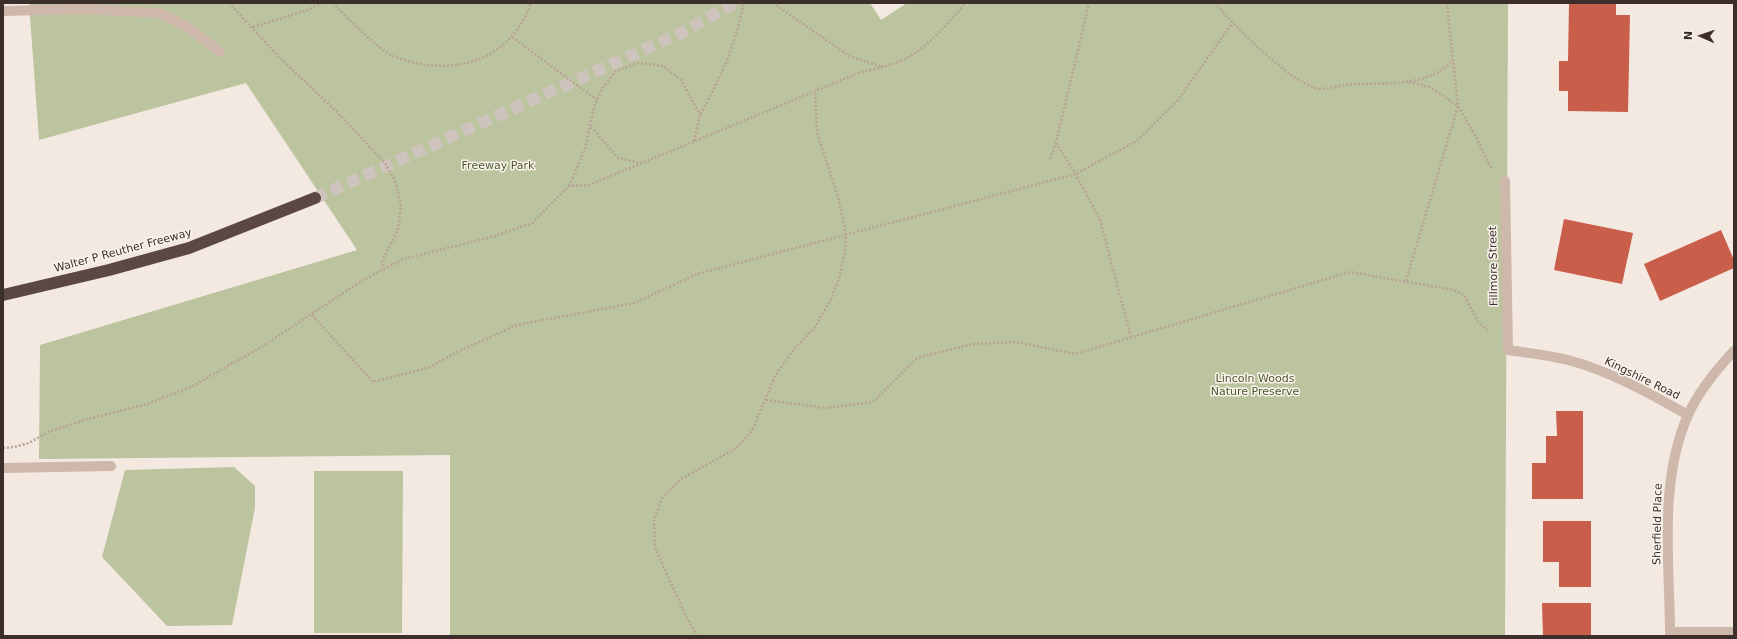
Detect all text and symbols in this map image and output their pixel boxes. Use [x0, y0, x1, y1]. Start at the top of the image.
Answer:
north arrow [1681, 16, 1721, 56]
text: N [1682, 31, 1695, 40]
park label: Freeway Park [462, 159, 534, 173]
street label: Walter P Reuther Freeway [53, 226, 193, 276]
street label: Fillmore Street [1487, 226, 1501, 306]
street label: Kingshire Road [1602, 355, 1682, 403]
park label: Lincoln Woods Nature Preserve [1211, 372, 1299, 398]
street label: Sherfield Place [1651, 483, 1665, 565]

